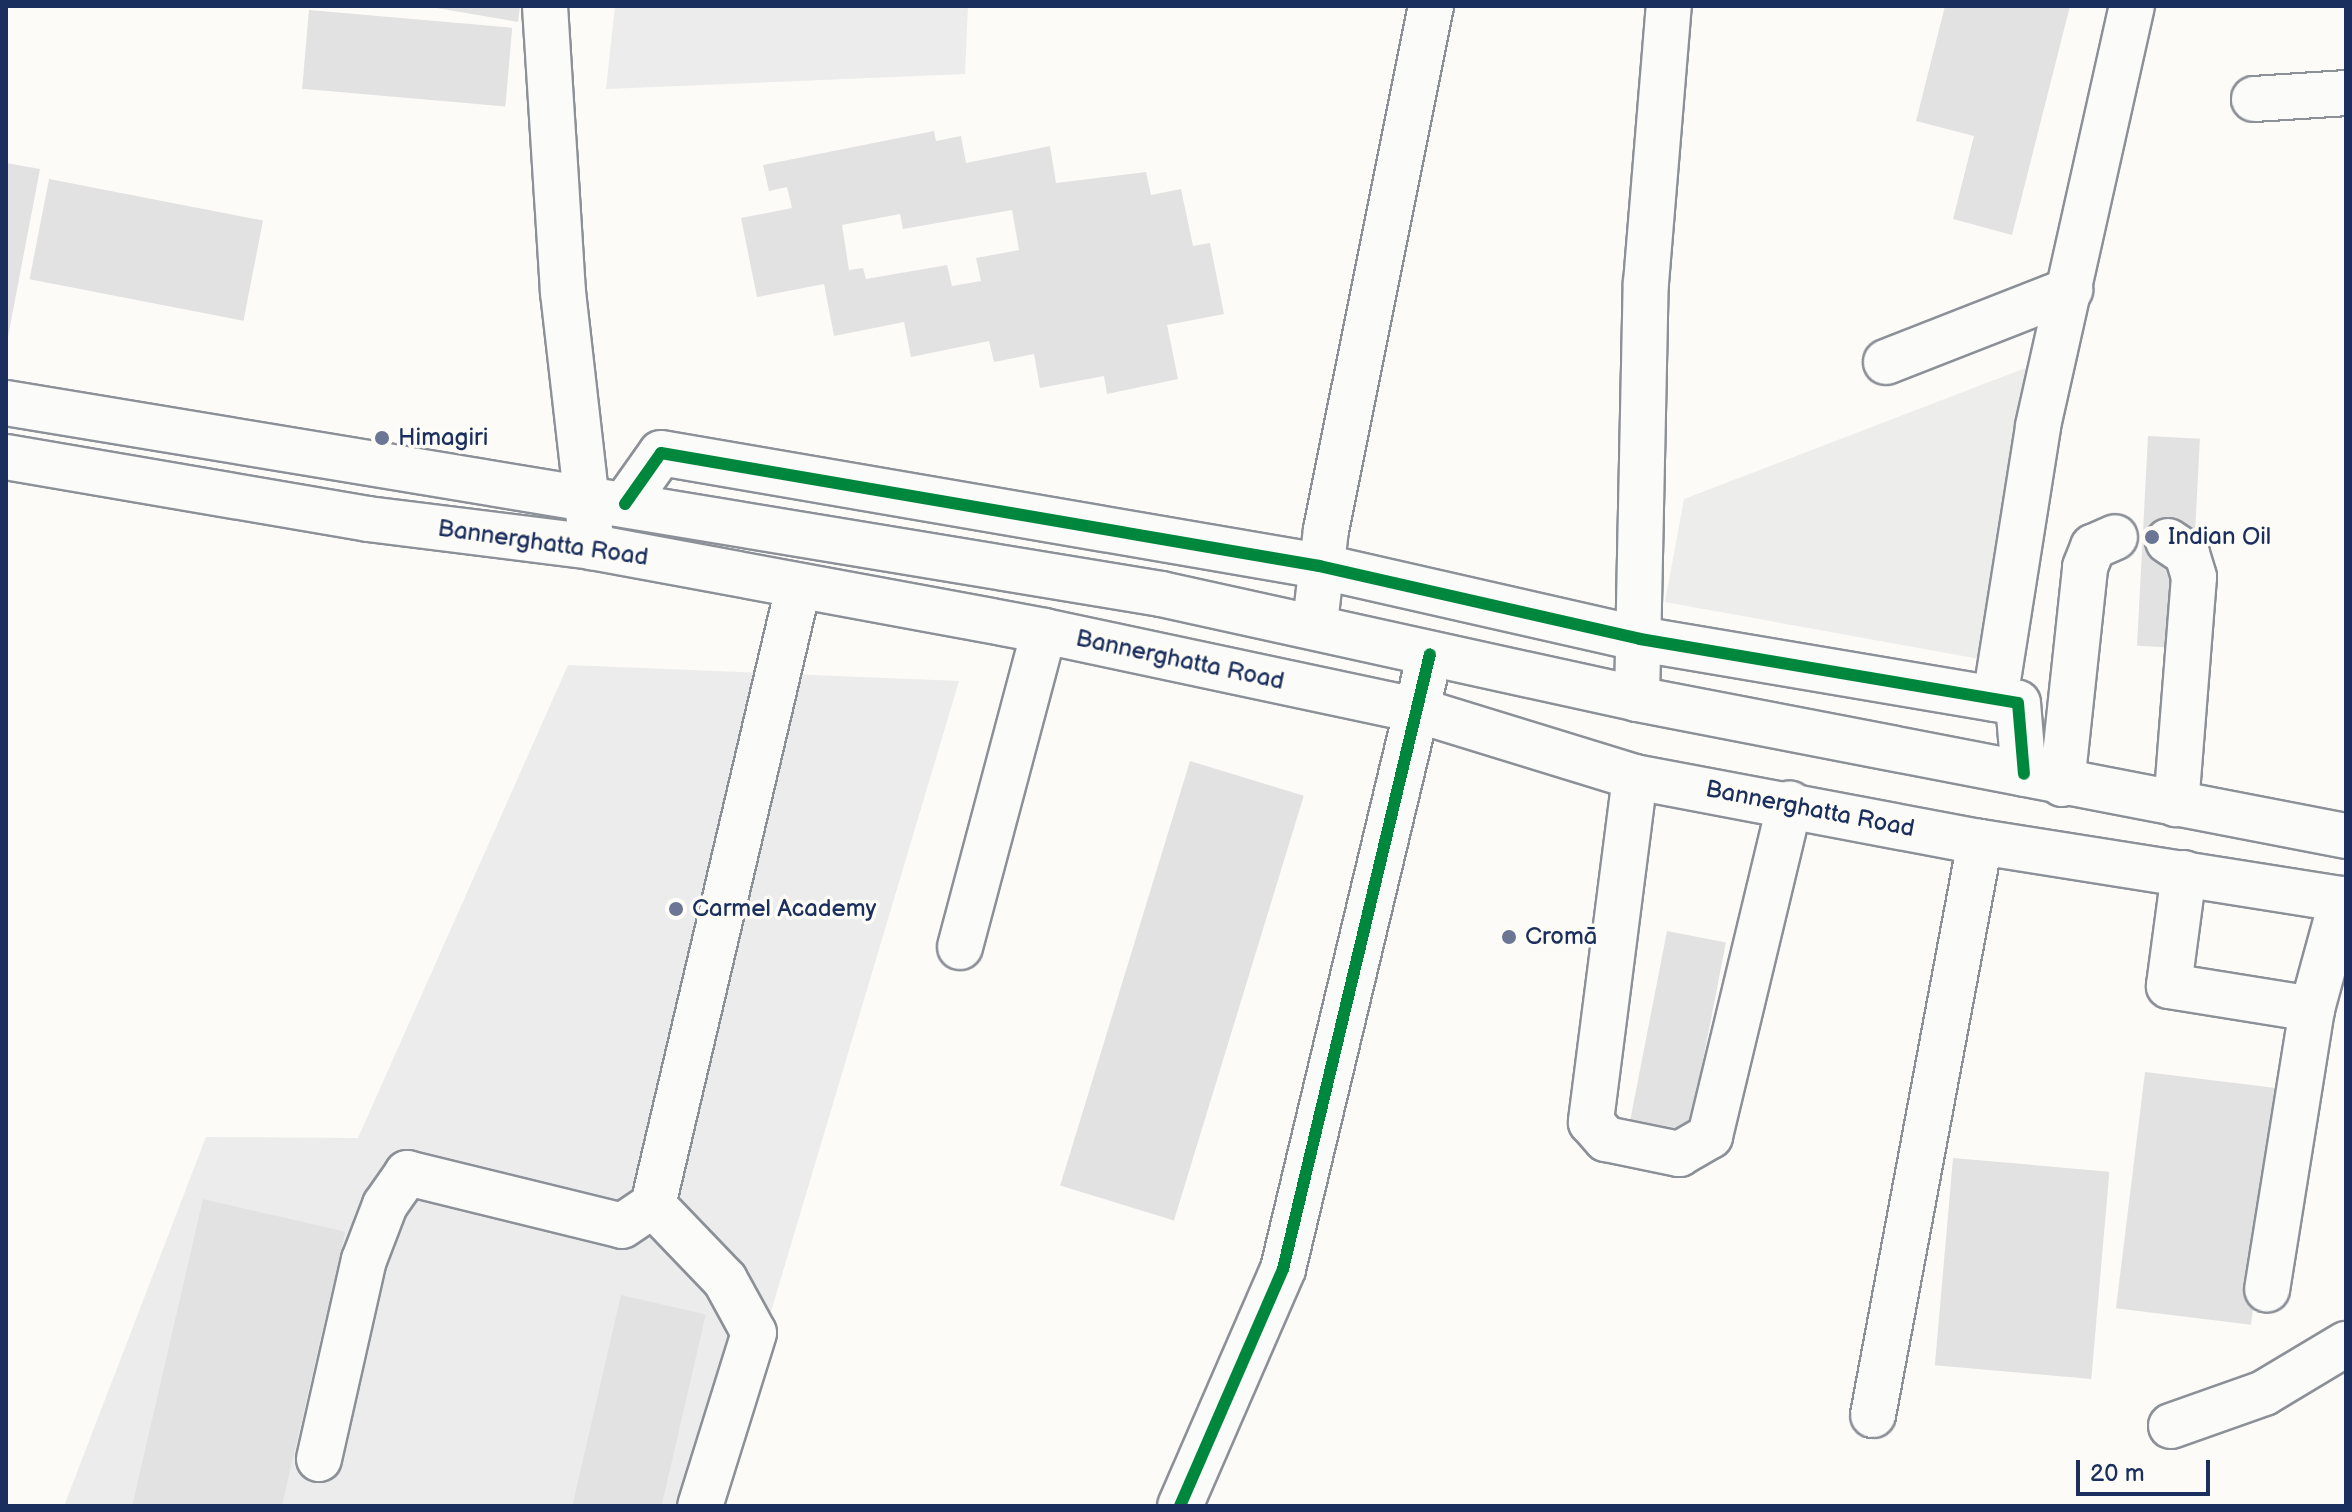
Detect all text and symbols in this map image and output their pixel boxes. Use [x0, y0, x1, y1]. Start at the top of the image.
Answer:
place label: Himagiri [398, 424, 488, 452]
marker: Himagiri [373, 429, 391, 447]
street label: Bannerghatta Road [436, 514, 650, 572]
place label: Indian Oil [2168, 523, 2271, 551]
marker: Indian Oil [2143, 528, 2161, 546]
street label: Bannerghatta Road [1073, 624, 1287, 696]
street label: Bannerghatta Road [1703, 775, 1917, 843]
place label: Carmel Academy [692, 895, 876, 923]
marker: Carmel Academy [667, 900, 685, 918]
place label: Cromā [1525, 923, 1597, 951]
marker: Cromā [1500, 928, 1518, 946]
scale bar [2080, 1444, 2214, 1494]
text: 20 m [2090, 1459, 2145, 1488]

